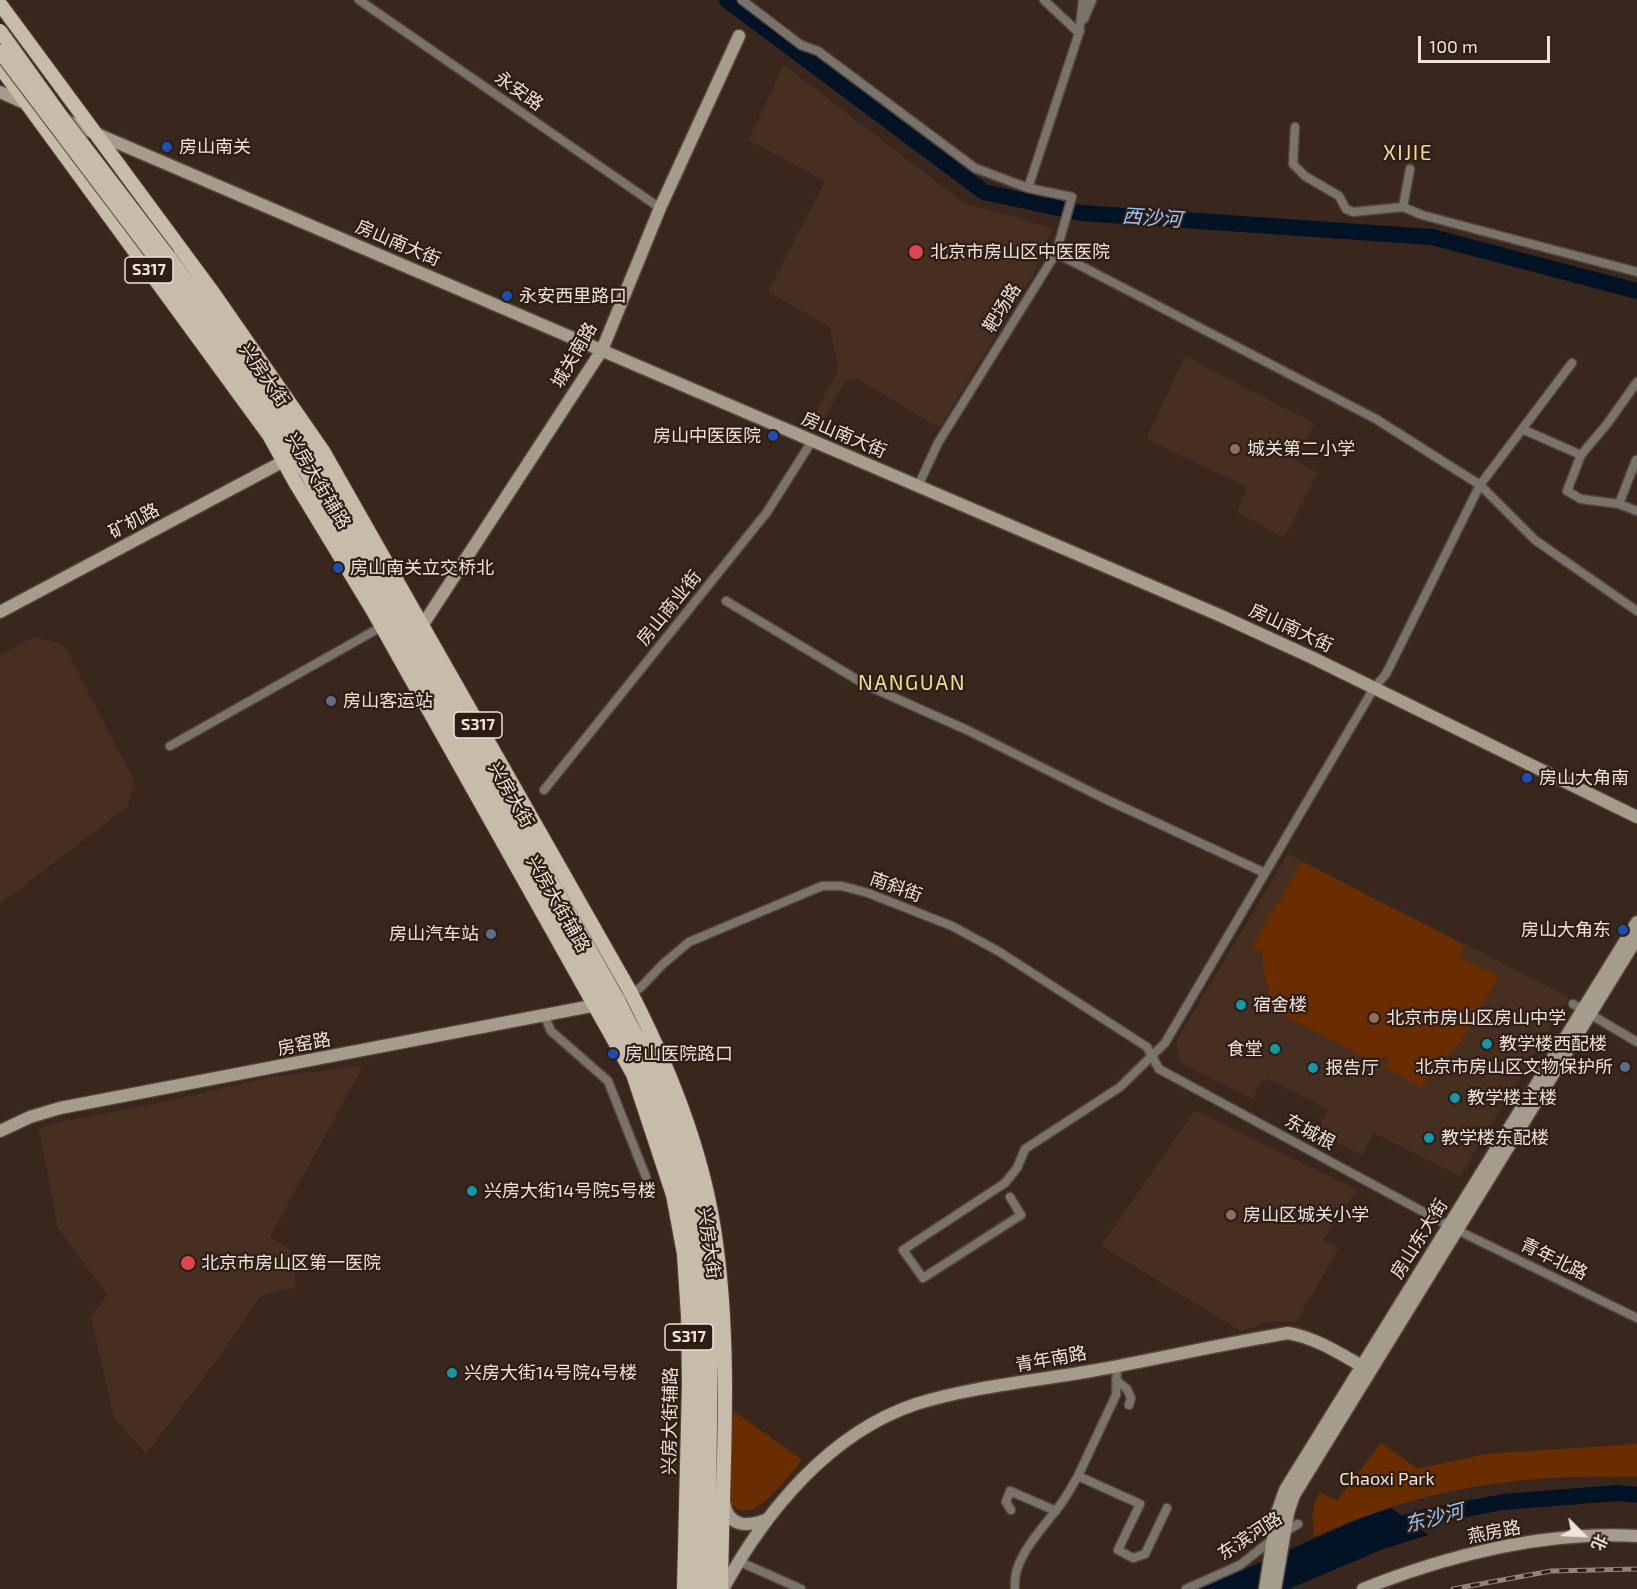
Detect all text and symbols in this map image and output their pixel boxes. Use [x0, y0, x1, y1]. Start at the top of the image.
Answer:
scale bar [1421, 24, 1553, 62]
text: 100 m [1429, 35, 1478, 57]
street label: 永安路 [491, 67, 547, 115]
place label: 房山南关 [179, 136, 251, 158]
marker: 房山南关 [160, 140, 174, 154]
district label: XIJIE [1383, 140, 1433, 166]
water label: 西沙河 [1121, 204, 1183, 232]
street label: 房山南大街 [352, 215, 444, 271]
place label: 北京市房山区中医医院 [930, 241, 1110, 263]
marker: 北京市房山区中医医院 [907, 243, 925, 261]
road number: S317 [125, 257, 173, 283]
street label: 靶场路 [979, 279, 1025, 337]
place label: 永安西里路口 [519, 285, 627, 307]
marker: 永安西里路口 [500, 289, 514, 303]
street label: 城关南路 [547, 318, 601, 392]
street label: 兴房大街 [235, 339, 293, 411]
street label: 房山南大街 [798, 407, 890, 463]
place label: 房山中医医院 [653, 425, 761, 447]
street label: 兴房大街辅路 [281, 429, 355, 533]
marker: 房山中医医院 [766, 429, 780, 443]
place label: 城关第二小学 [1247, 438, 1355, 460]
marker: 城关第二小学 [1228, 442, 1242, 456]
street label: 矿机路 [105, 499, 163, 543]
place label: 房山南关立交桥北 [350, 557, 494, 579]
marker: 房山南关立交桥北 [331, 561, 345, 575]
street label: 房山商业街 [632, 566, 706, 650]
street label: 房山南大街 [1246, 599, 1336, 657]
district label: NANGUAN [858, 670, 966, 696]
place label: 房山客运站 [343, 690, 433, 712]
marker: 房山客运站 [324, 694, 338, 708]
road number: S317 [454, 712, 502, 738]
street label: 兴房大街 [484, 758, 538, 832]
place label: 房山大角南 [1539, 767, 1629, 789]
marker: 房山大角南 [1520, 771, 1534, 785]
street label: 兴房大街辅路 [522, 852, 594, 956]
street label: 南斜街 [867, 868, 925, 906]
place label: 房山大角东 [1521, 919, 1611, 941]
place label: 房山汽车站 [389, 923, 479, 945]
marker: 房山大角东 [1616, 923, 1630, 937]
marker: 房山汽车站 [484, 927, 498, 941]
place label: 宿舍楼 [1253, 994, 1307, 1016]
marker: 宿舍楼 [1234, 998, 1248, 1012]
place label: 北京市房山区房山中学 [1386, 1007, 1566, 1029]
marker: 北京市房山区房山中学 [1367, 1011, 1381, 1025]
street label: 房窑路 [275, 1028, 333, 1060]
place label: 教学楼西配楼 [1499, 1033, 1607, 1055]
marker: 教学楼西配楼 [1480, 1037, 1494, 1051]
place label: 食堂 [1227, 1038, 1263, 1060]
marker: 食堂 [1268, 1042, 1282, 1056]
place label: 房山医院路口 [625, 1043, 733, 1065]
marker: 房山医院路口 [606, 1047, 620, 1061]
place label: 北京市房山区文物保护所 [1415, 1056, 1613, 1078]
place label: 报告厅 [1325, 1057, 1379, 1079]
marker: 北京市房山区文物保护所 [1618, 1060, 1632, 1074]
marker: 报告厅 [1306, 1061, 1320, 1075]
place label: 教学楼主楼 [1467, 1087, 1557, 1109]
marker: 教学楼主楼 [1448, 1091, 1462, 1105]
street label: 东城根 [1281, 1110, 1339, 1154]
place label: 教学楼东配楼 [1441, 1127, 1549, 1149]
marker: 教学楼东配楼 [1422, 1131, 1436, 1145]
place label: 兴房大街14号院5号楼 [484, 1180, 656, 1202]
marker: 兴房大街14号院5号楼 [465, 1184, 479, 1198]
street label: 房山东大街 [1386, 1195, 1452, 1283]
place label: 房山区城关小学 [1243, 1204, 1369, 1226]
street label: 兴房大街 [693, 1206, 725, 1280]
marker: 房山区城关小学 [1224, 1208, 1238, 1222]
street label: 青年北路 [1517, 1234, 1591, 1284]
place label: 北京市房山区第一医院 [201, 1252, 381, 1274]
marker: 北京市房山区第一医院 [179, 1254, 197, 1272]
road number: S317 [665, 1324, 713, 1350]
street label: 青年南路 [1014, 1342, 1088, 1376]
place label: 兴房大街14号院4号楼 [464, 1362, 637, 1384]
marker: 兴房大街14号院4号楼 [445, 1366, 459, 1380]
street label: 兴房大街辅路 [658, 1367, 682, 1475]
park label: Chaoxi Park [1339, 1468, 1435, 1490]
water label: 东沙河 [1402, 1499, 1466, 1537]
north arrow [1553, 1505, 1613, 1565]
street label: 东滨河路 [1214, 1507, 1286, 1565]
street label: 燕房路 [1465, 1516, 1523, 1548]
text: 北 [1588, 1531, 1612, 1554]

